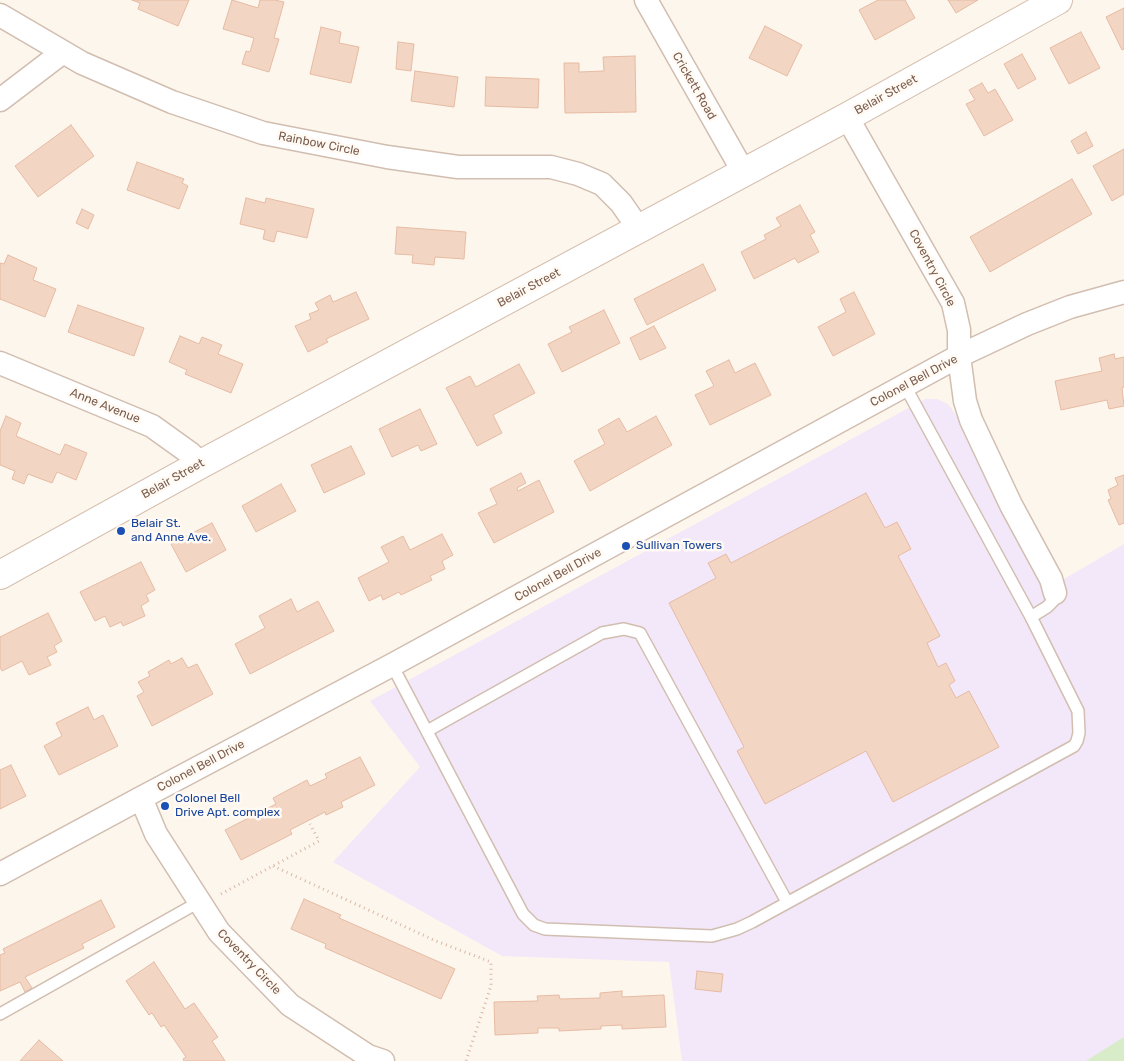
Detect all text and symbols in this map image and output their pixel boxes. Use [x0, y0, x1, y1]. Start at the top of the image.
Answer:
street label: Crickett Road [669, 50, 719, 122]
street label: Belair Street [852, 72, 920, 118]
street label: Rainbow Circle [277, 129, 361, 159]
street label: Coventry Circle [906, 227, 958, 309]
street label: Belair Street [495, 265, 563, 311]
street label: Colonel Bell Drive [868, 352, 960, 410]
street label: Anne Avenue [68, 385, 142, 427]
street label: Belair Street [139, 456, 207, 502]
place label: Belair St. and Anne Ave. [131, 517, 211, 545]
marker: Belair St. and Anne Ave. [115, 525, 127, 537]
place label: Sullivan Towers [636, 539, 722, 553]
marker: Sullivan Towers [620, 540, 632, 552]
street label: Colonel Bell Drive [512, 545, 604, 605]
street label: Colonel Bell Drive [155, 737, 247, 795]
place label: Colonel Bell Drive Apt. complex [175, 792, 280, 820]
marker: Colonel Bell Drive Apt. complex [159, 800, 171, 812]
street label: Coventry Circle [214, 926, 284, 998]

